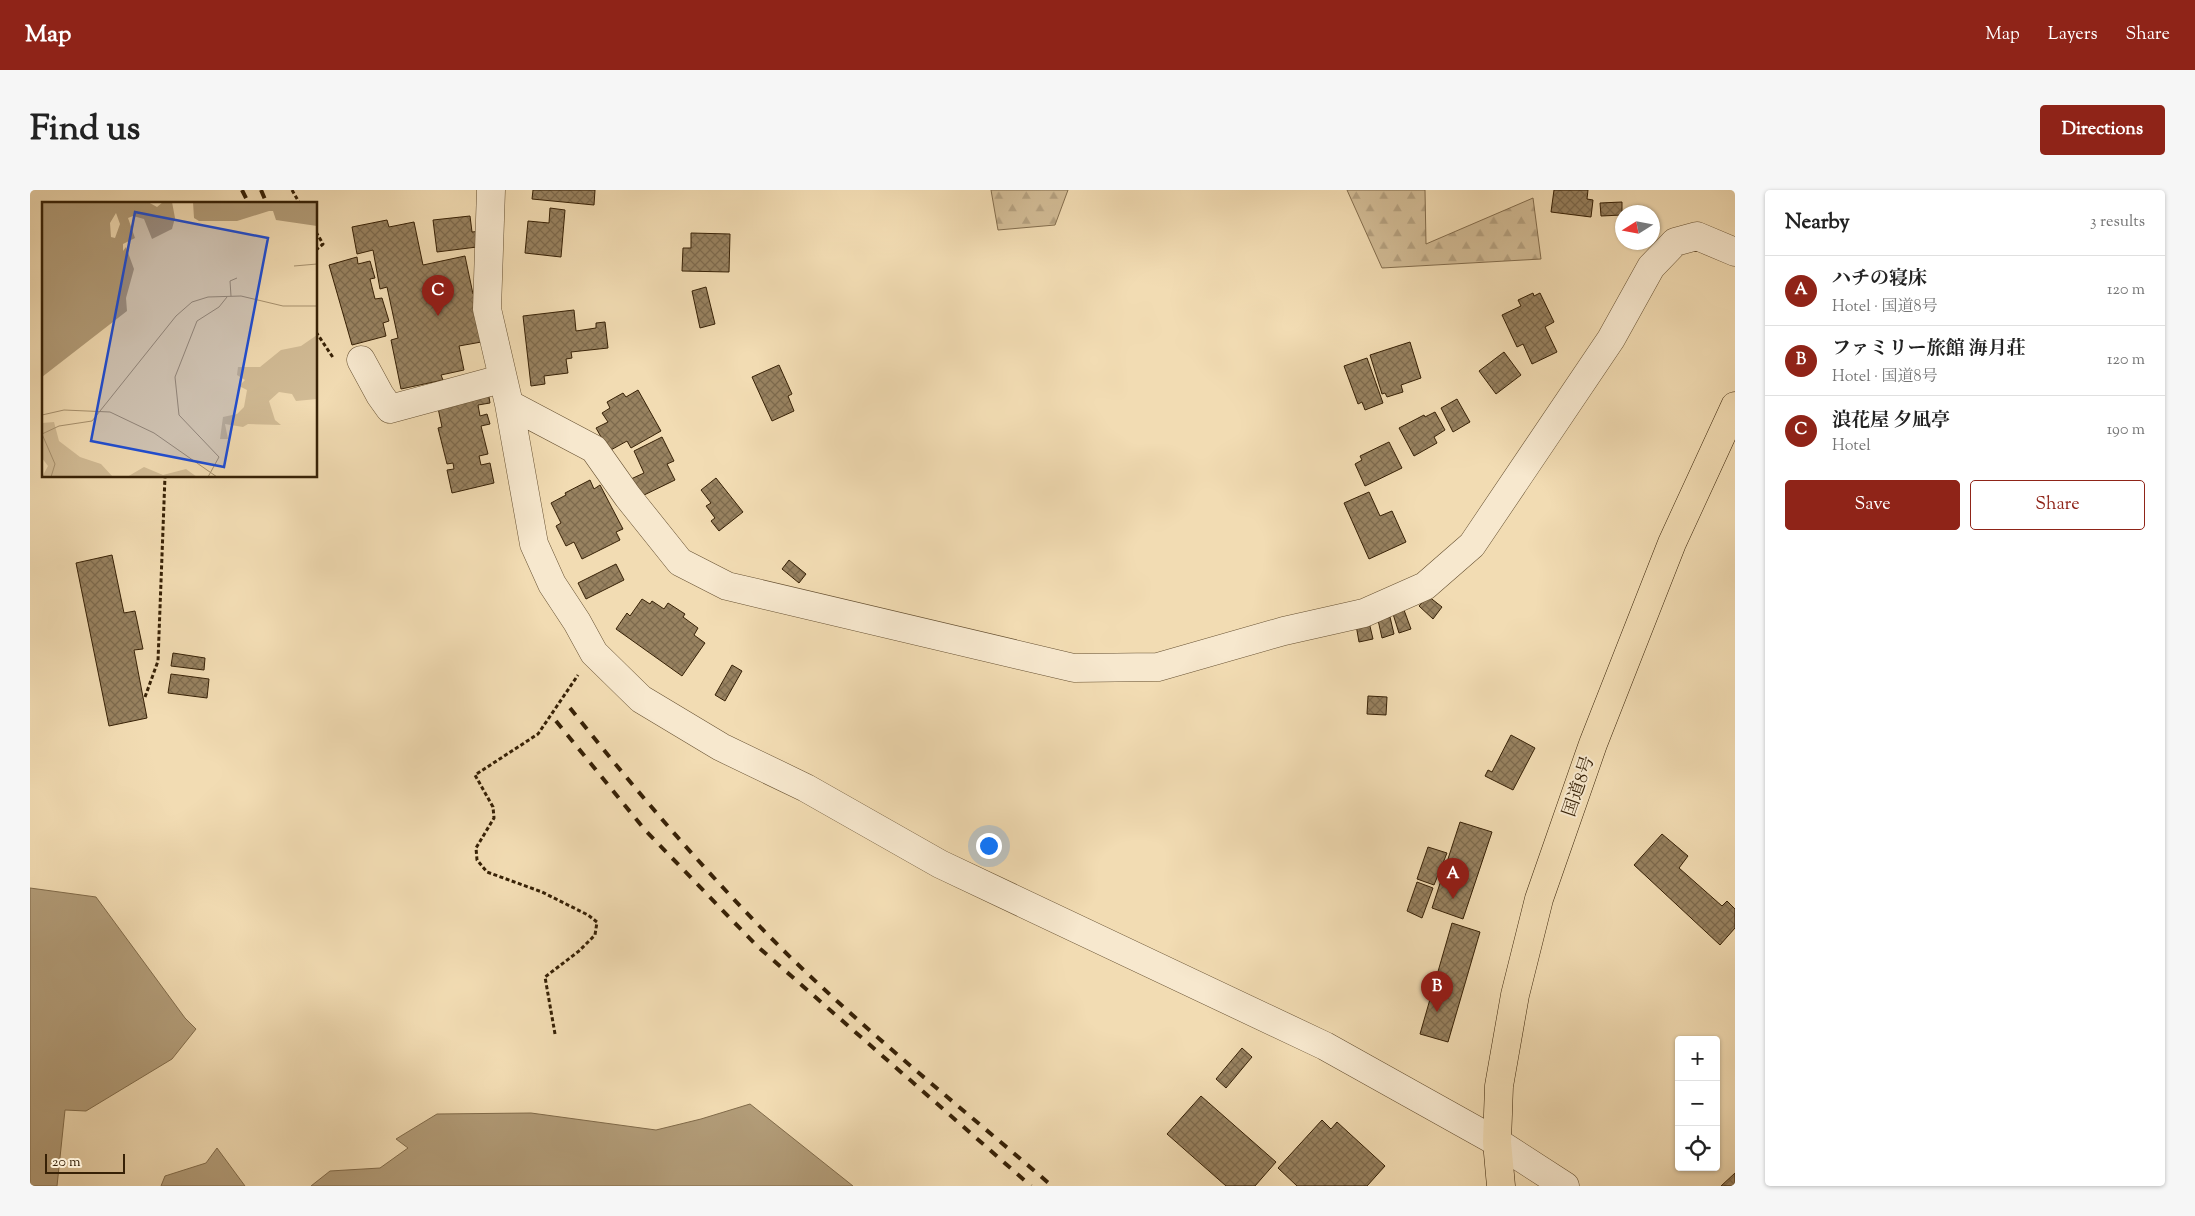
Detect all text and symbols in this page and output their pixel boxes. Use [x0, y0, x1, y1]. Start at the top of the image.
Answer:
text: Map [25, 18, 71, 52]
text: Map [1985, 22, 2020, 48]
text: Layers [2048, 22, 2098, 48]
text: Share [2126, 22, 2170, 48]
text: Find us [30, 105, 140, 156]
button: Directions [2040, 105, 2165, 155]
inset map [42, 202, 318, 478]
north arrow [1615, 205, 1660, 250]
text: Nearby [1785, 208, 1850, 238]
text: 3 results [2090, 211, 2145, 234]
text: ハチの寝床 [1832, 266, 1927, 293]
pin: C [422, 275, 454, 316]
text: A [1795, 279, 1808, 302]
text: 120 m [2107, 279, 2145, 302]
text: Hotel · 国道8号 [1832, 296, 1938, 319]
text: ファミリー旅館 海月荘 [1832, 336, 2026, 363]
text: B [1796, 349, 1806, 372]
text: 120 m [2107, 349, 2145, 372]
text: Hotel · 国道8号 [1832, 366, 1938, 389]
text: 浪花屋 夕凪亭 [1832, 408, 1950, 435]
text: C [1795, 419, 1807, 442]
text: 190 m [2107, 419, 2145, 442]
text: Hotel [1832, 435, 1871, 458]
button: Save [1785, 480, 1960, 530]
button: Share [1970, 480, 2145, 530]
street label: 国道8号 [1557, 753, 1602, 821]
your location [976, 833, 1002, 859]
pin: A [1437, 858, 1469, 899]
pin: B [1421, 971, 1453, 1012]
map controls [1675, 1036, 1720, 1171]
button: + [1675, 1036, 1720, 1081]
button: − [1675, 1081, 1720, 1126]
button: locate [1675, 1126, 1720, 1171]
scale bar [45, 1151, 125, 1174]
text: 20 m [52, 1153, 81, 1173]

